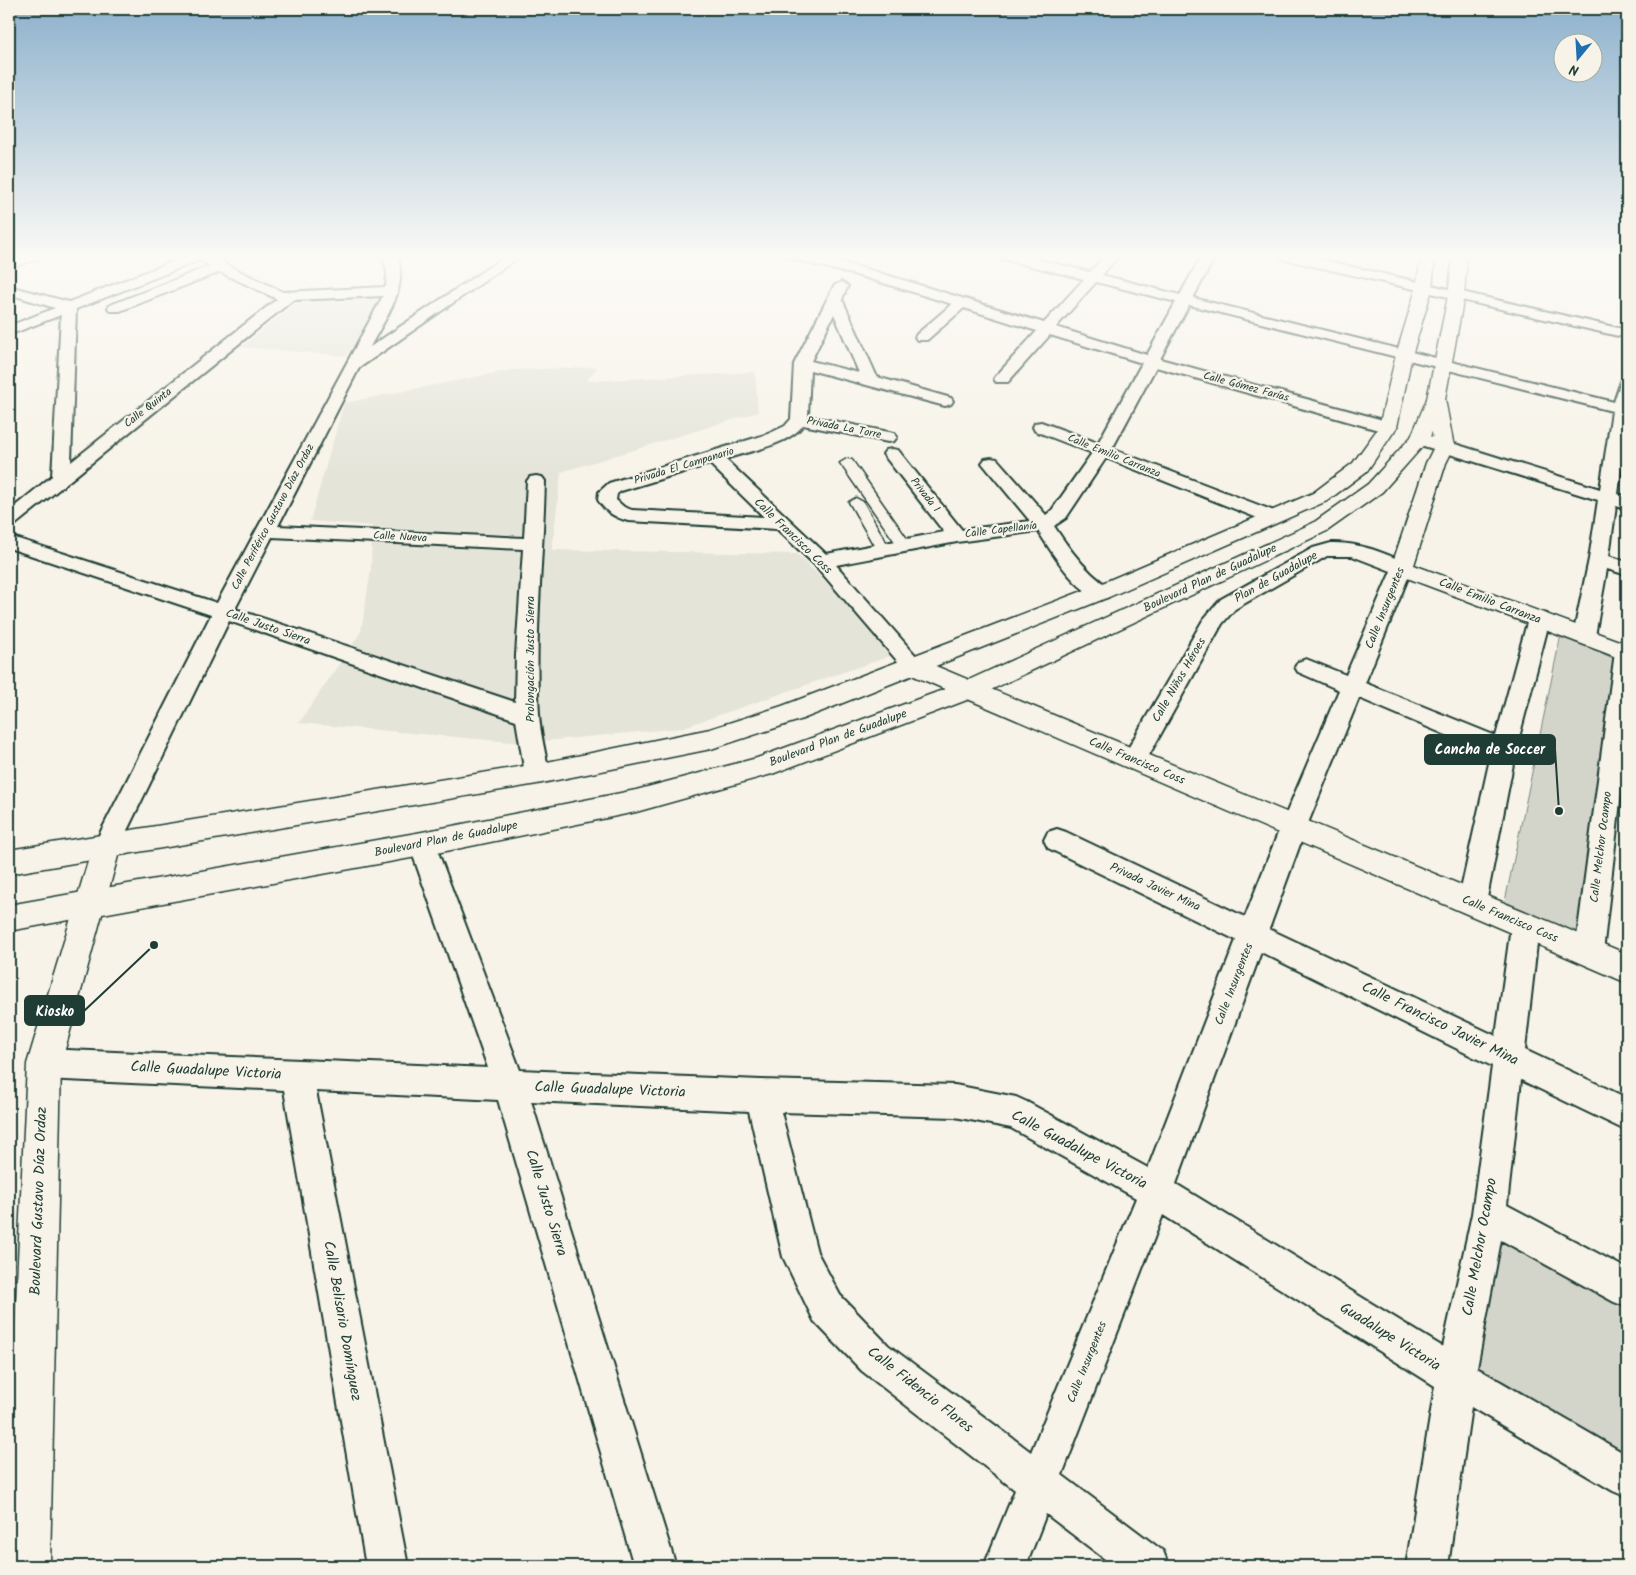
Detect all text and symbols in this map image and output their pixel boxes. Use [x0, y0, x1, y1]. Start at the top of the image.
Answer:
north arrow [1554, 32, 1604, 82]
text: N [1567, 58, 1582, 81]
street label: Calle Gómez Farías [1201, 367, 1291, 407]
street label: Calle Quinta [120, 383, 176, 433]
street label: Privada La Torre [805, 412, 883, 444]
street label: Calle Emilio Carranza [1065, 429, 1163, 483]
street label: Calle Periférico Gustavo Díaz Ordaz [227, 441, 319, 593]
street label: Privada El Campanario [632, 442, 736, 490]
street label: Privada I [905, 473, 945, 517]
street label: Calle Francisco Coss [749, 493, 837, 579]
street label: Calle Capellanía [964, 517, 1038, 543]
street label: Calle Nueva [373, 527, 427, 547]
street label: Boulevard Plan de Guadalupe [1140, 538, 1280, 617]
street label: Plan de Guadalupe [1231, 546, 1322, 608]
street label: Calle Insurgentes [1360, 564, 1410, 652]
street label: Calle Emilio Carranza [1436, 573, 1544, 629]
street label: Prolongación Justo Sierra [521, 595, 540, 722]
street label: Calle Justo Sierra [223, 604, 313, 651]
street label: Calle Niños Héroes [1147, 634, 1211, 726]
street label: Boulevard Plan de Guadalupe [766, 704, 910, 772]
street label: Calle Francisco Coss [1086, 732, 1188, 790]
callout: Cancha de Soccer [1425, 735, 1555, 764]
text: Cancha de Soccer [1435, 739, 1546, 761]
street label: Calle Melchor Ocampo [1585, 790, 1617, 904]
street label: Boulevard Plan de Guadalupe [373, 816, 520, 862]
street label: Privada Javier Mina [1106, 858, 1204, 917]
street label: Calle Francisco Coss [1459, 890, 1561, 948]
street label: Calle Insurgentes [1210, 940, 1258, 1028]
street label: Calle Francisco Javier Mina [1357, 975, 1523, 1073]
callout: Kiosko [25, 996, 84, 1025]
text: Kiosko [36, 1001, 75, 1023]
street label: Calle Guadalupe Victoria [130, 1055, 282, 1087]
street label: Calle Guadalupe Victoria [534, 1075, 686, 1105]
street label: Calle Guadalupe Victoria [1007, 1104, 1151, 1196]
street label: Boulevard Gustavo Díaz Ordaz [24, 1106, 54, 1296]
street label: Calle Justo Sierra [518, 1147, 574, 1259]
street label: Calle Melchor Ocampo [1456, 1176, 1504, 1318]
street label: Calle Belisario Domínguez [316, 1239, 368, 1403]
street label: Guadalupe Victoria [1335, 1296, 1445, 1378]
street label: Calle Insurgentes [1062, 1318, 1112, 1406]
street label: Calle Fidencio Flores [862, 1341, 979, 1440]

